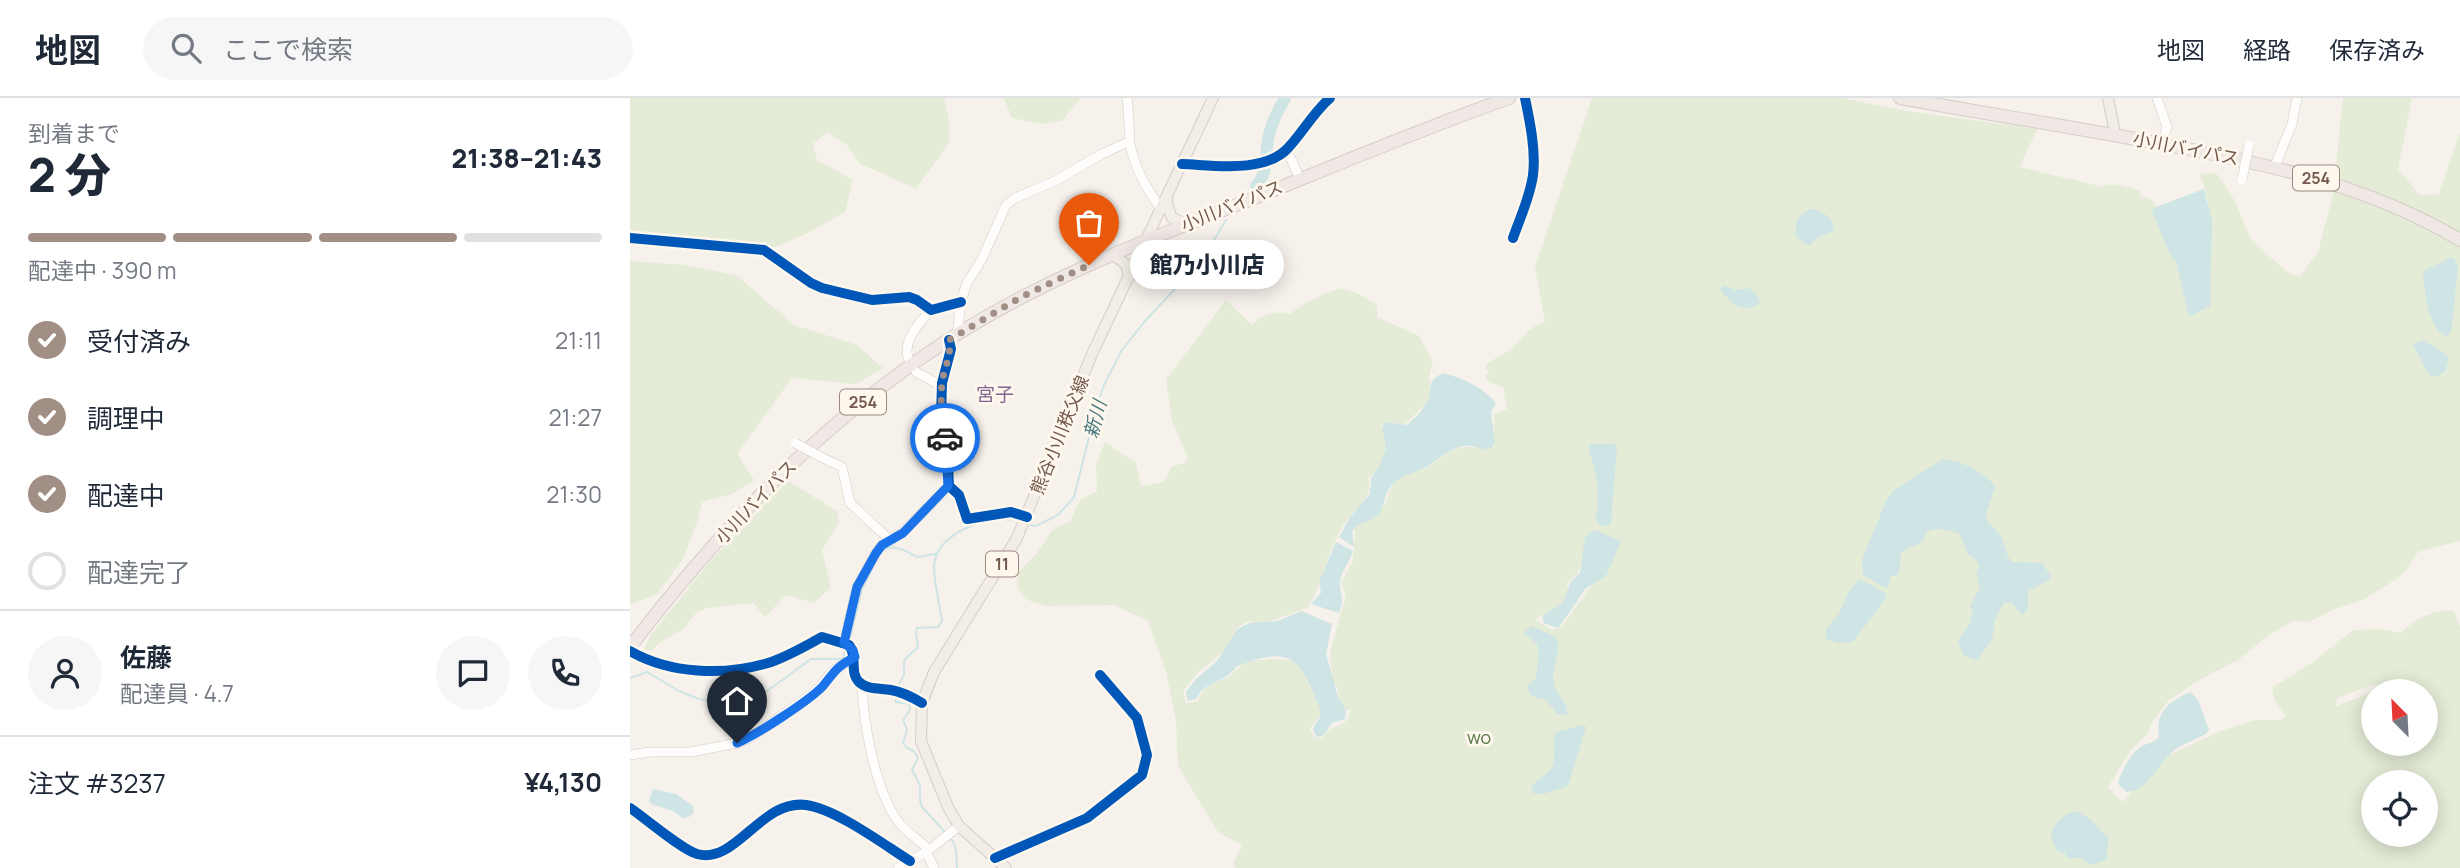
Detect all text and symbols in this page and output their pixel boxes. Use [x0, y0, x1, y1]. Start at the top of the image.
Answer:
search box [143, 17, 633, 80]
text: 地図 [35, 27, 101, 72]
icon: search [167, 29, 205, 67]
text: ここで検索 [223, 31, 353, 67]
text: 地図 [2157, 33, 2205, 66]
text: 経路 [2243, 33, 2291, 66]
text: 保存済み [2329, 33, 2425, 66]
text: 到着まで [28, 117, 120, 149]
street label: 小川バイパス [2131, 126, 2241, 170]
text: 21:38–21:43 [451, 140, 602, 176]
text: 2 分 [28, 143, 111, 206]
road number: 254 [2293, 166, 2339, 190]
street label: 小川バイパス [1177, 174, 1286, 236]
pin [1059, 193, 1119, 265]
icon: bag [1070, 204, 1108, 242]
callout: 館乃小川店 [1131, 240, 1285, 290]
text: 館乃小川店 [1150, 248, 1265, 280]
text: 配達中 · 390 m [28, 254, 177, 286]
icon: check [28, 321, 66, 359]
text: 受付済み [87, 323, 191, 359]
text: 21:11 [555, 324, 602, 356]
street label: 熊谷小川秩父線 [1024, 372, 1094, 498]
district label: 宮子 [976, 381, 1014, 407]
road number: 254 [840, 390, 886, 414]
water label: 新川 [1078, 395, 1113, 441]
icon: check [28, 398, 66, 436]
text: 調理中 [87, 400, 165, 436]
text: 21:27 [548, 401, 602, 433]
courier [910, 403, 980, 473]
icon: car [926, 419, 964, 457]
street label: 小川バイパス [709, 454, 801, 548]
icon: check [28, 475, 66, 513]
text: 配達中 [87, 477, 165, 513]
text: 21:30 [546, 478, 602, 510]
road number: 11 [986, 551, 1018, 576]
text: 配達完了 [87, 554, 191, 590]
button: person [28, 636, 102, 710]
button: chat [436, 636, 510, 710]
button: phone [528, 636, 602, 710]
text: 佐藤 [120, 639, 172, 675]
pin [707, 671, 767, 743]
text: 配達員 · 4.7 [120, 677, 234, 709]
north arrow [2361, 679, 2438, 756]
map controls [2361, 679, 2438, 847]
icon: home [718, 682, 756, 720]
park label: wo [1467, 725, 1491, 749]
text: ¥4,130 [524, 764, 602, 800]
text: 注文 #3237 [28, 765, 166, 801]
button: locate [2361, 770, 2438, 847]

